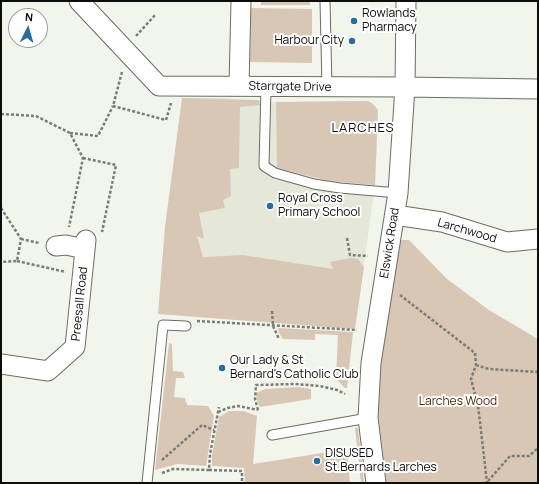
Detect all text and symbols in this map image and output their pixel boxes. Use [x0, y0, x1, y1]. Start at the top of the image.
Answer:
place label: Rowlands Pharmacy [362, 7, 417, 35]
north arrow [8, 8, 48, 48]
text: N [24, 9, 34, 24]
marker: Rowlands Pharmacy [349, 16, 359, 26]
place label: Harbour City [274, 34, 344, 48]
marker: Harbour City [347, 36, 357, 46]
street label: Starrgate Drive [248, 79, 332, 95]
district label: LARCHES [331, 120, 395, 136]
place label: Royal Cross Primary School [278, 192, 360, 220]
marker: Royal Cross Primary School [265, 201, 275, 211]
street label: Elswick Road [377, 207, 403, 279]
street label: Larchwood [436, 216, 498, 246]
street label: Preesall Road [69, 266, 91, 342]
place label: Our Lady & St Bernard's Catholic Club [230, 354, 359, 382]
marker: Our Lady & St Bernard's Catholic Club [217, 363, 227, 373]
park label: Larches Wood [419, 395, 497, 409]
place label: DISUSED St.Bernards Larches [325, 447, 437, 475]
marker: DISUSED St.Bernards Larches [312, 456, 322, 466]

